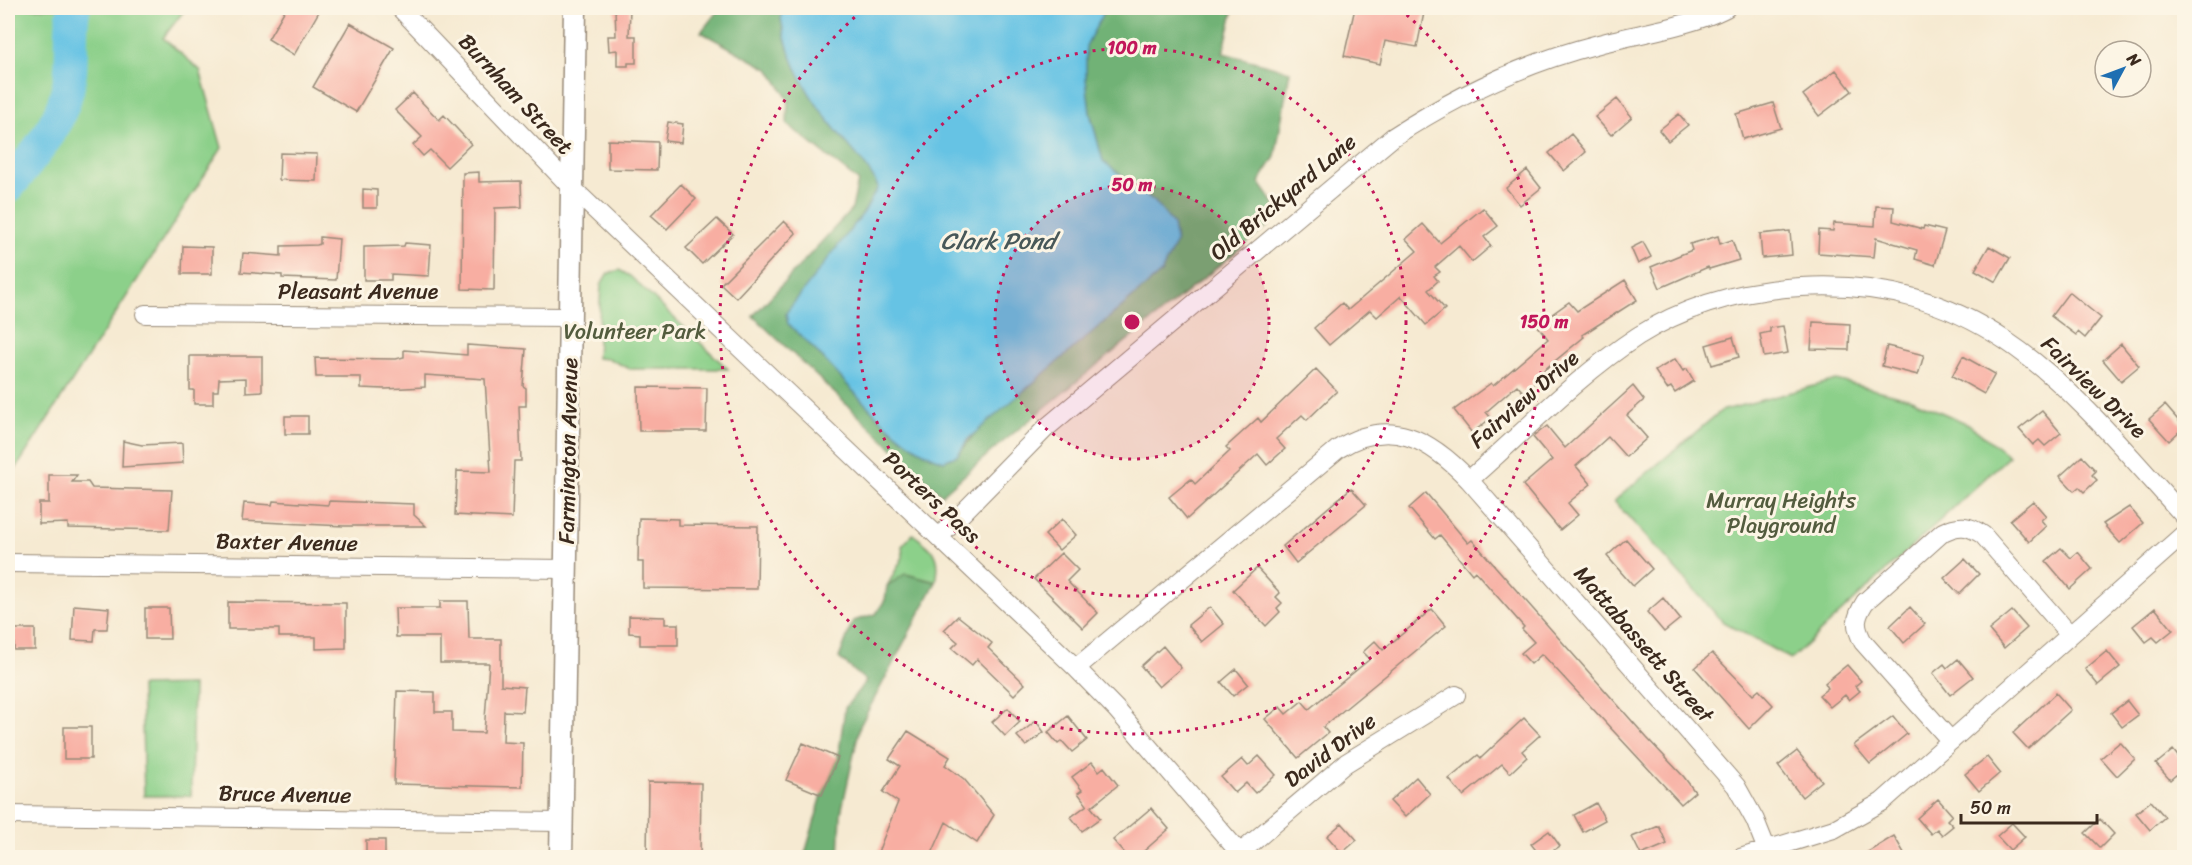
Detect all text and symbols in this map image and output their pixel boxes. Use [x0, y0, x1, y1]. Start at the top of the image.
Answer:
street label: Burnham Street [449, 24, 584, 165]
text: 100 m [1108, 32, 1157, 64]
north arrow [2093, 39, 2153, 99]
text: N [2119, 45, 2149, 74]
street label: Old Brickyard Lane [1201, 123, 1365, 271]
text: 50 m [1112, 169, 1153, 201]
water label: Clark Pond [941, 220, 1062, 262]
street label: Pleasant Avenue [278, 272, 439, 311]
text: 150 m [1520, 306, 1568, 338]
park label: Volunteer Park [564, 312, 706, 351]
centre of rings [1122, 312, 1142, 332]
street label: Fairview Drive [2032, 326, 2157, 448]
street label: Fairview Drive [1460, 339, 1588, 458]
street label: Farmington Avenue [547, 357, 589, 545]
street label: Porters Pass [874, 441, 990, 553]
park label: Murray Heights Playground [1706, 481, 1857, 545]
street label: Baxter Avenue [216, 521, 358, 563]
street label: Mattabassett Street [1564, 556, 1725, 733]
street label: David Drive [1275, 702, 1385, 798]
street label: Bruce Avenue [218, 773, 352, 815]
scale bar [1961, 787, 2098, 825]
text: 50 m [1970, 792, 2011, 824]

